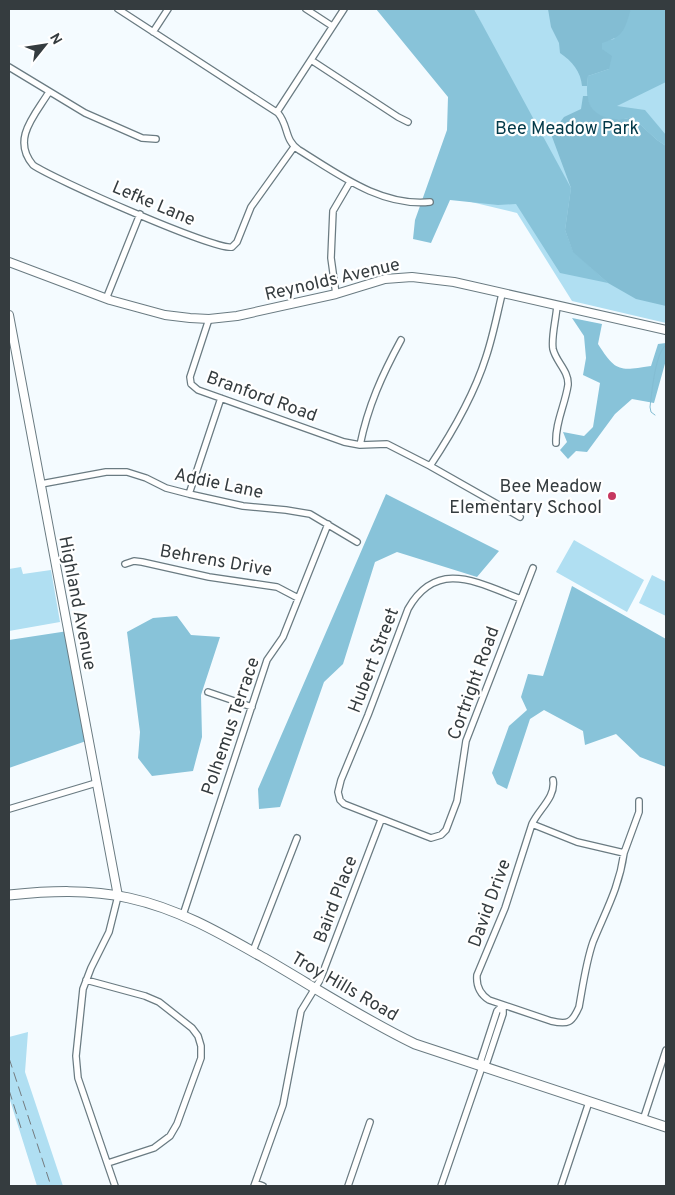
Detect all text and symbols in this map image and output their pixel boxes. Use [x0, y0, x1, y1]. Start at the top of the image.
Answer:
north arrow [20, 20, 70, 70]
text: N [45, 31, 65, 48]
park label: Bee Meadow Park [495, 118, 639, 141]
street label: Lefke Lane [108, 177, 198, 232]
street label: Reynolds Avenue [263, 254, 402, 307]
street label: Branford Road [203, 367, 320, 428]
street label: Addie Lane [172, 464, 265, 505]
place label: Bee Meadow Elementary School [449, 476, 602, 520]
marker: Bee Meadow Elementary School [606, 490, 618, 502]
street label: Highland Avenue [52, 534, 101, 672]
street label: Behrens Drive [158, 540, 274, 583]
street label: Hubert Street [344, 605, 405, 716]
street label: Cortright Road [443, 624, 506, 743]
street label: Polhemus Terrace [197, 654, 266, 799]
street label: Baird Place [309, 853, 364, 946]
street label: David Drive [464, 856, 517, 951]
street label: Troy Hills Road [286, 947, 402, 1027]

